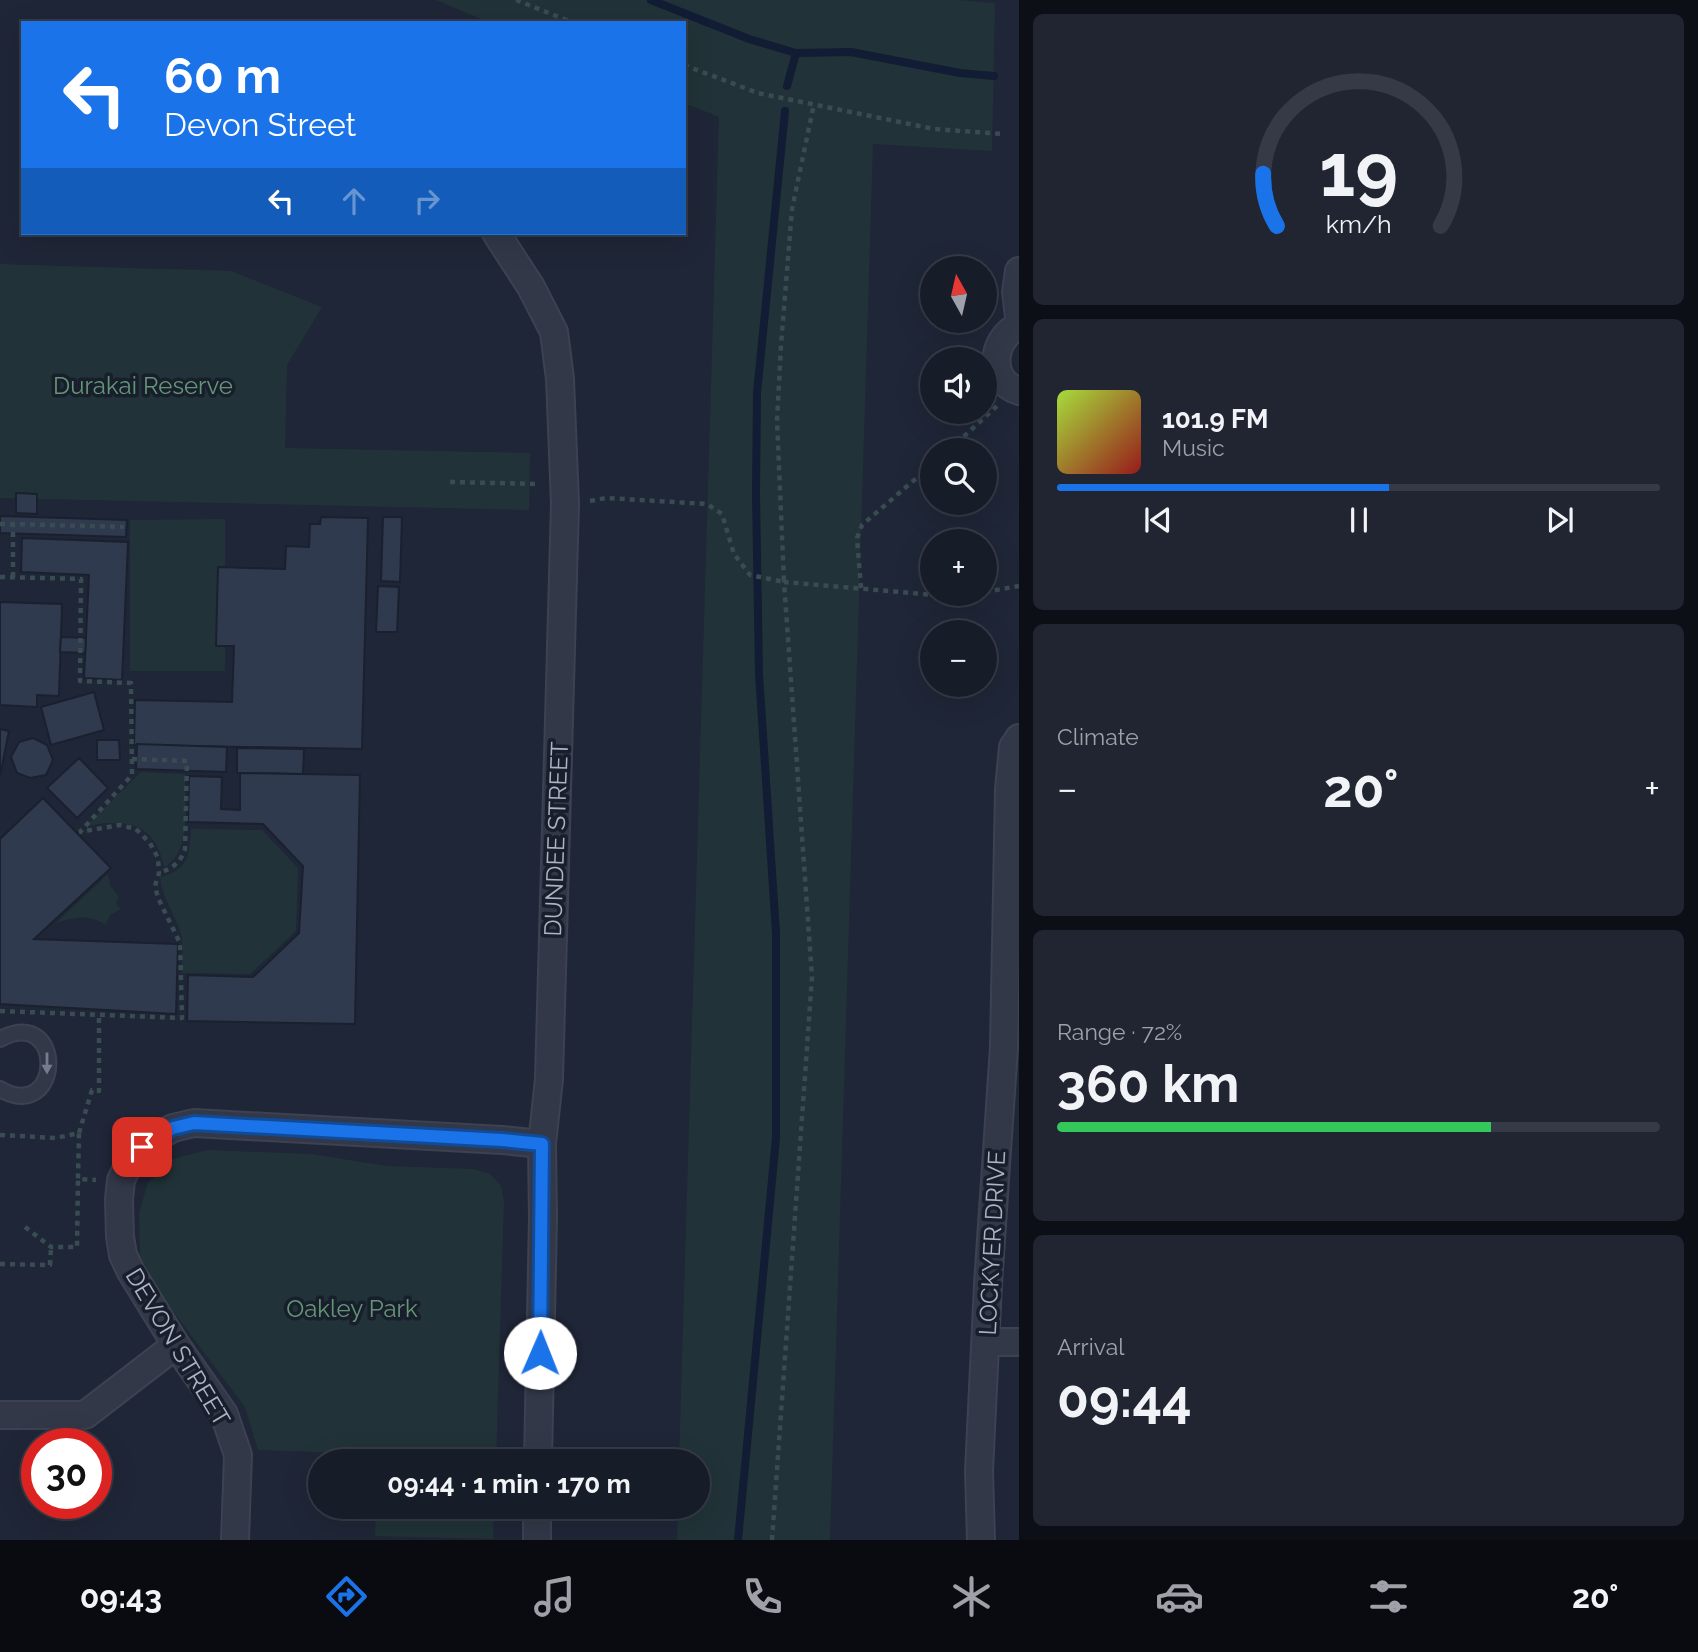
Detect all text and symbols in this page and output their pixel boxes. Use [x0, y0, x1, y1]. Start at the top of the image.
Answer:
text: 60 m [164, 47, 281, 104]
icon: left [49, 49, 140, 140]
text: Devon Street [164, 106, 356, 143]
text: 19 [1319, 128, 1398, 213]
icon: left [262, 182, 300, 220]
icon: ahead [335, 182, 373, 220]
icon: right [408, 182, 446, 220]
text: km/h [1326, 208, 1391, 238]
north arrow [920, 256, 998, 332]
map controls [920, 256, 997, 697]
button: sound [920, 347, 997, 424]
park label: Durakai Reserve [53, 371, 233, 400]
text: 101.9 FM [1162, 404, 1268, 434]
text: Music [1162, 434, 1225, 461]
button: search [920, 438, 997, 515]
icon: previous [1139, 501, 1177, 539]
icon: pause [1340, 501, 1378, 539]
icon: next [1541, 501, 1579, 539]
button: + [920, 529, 997, 606]
button: − [920, 620, 997, 697]
text: Climate [1057, 723, 1139, 750]
street label: DUNDEE STREET [538, 741, 574, 937]
text: 20° [1323, 758, 1399, 819]
text: − [1057, 766, 1077, 811]
text: + [1644, 766, 1660, 811]
text: Range · 72% [1057, 1018, 1182, 1045]
one-way arrow [41, 1052, 53, 1074]
text: 360 km [1057, 1053, 1239, 1114]
pin [112, 1117, 172, 1177]
icon: arrive [123, 1128, 161, 1166]
street label: LOCKYER DRIVE [973, 1150, 1011, 1336]
street label: DEVON STREET [120, 1263, 237, 1431]
park label: Oakley Park [286, 1294, 418, 1323]
position arrow [503, 1316, 577, 1390]
text: Arrival [1057, 1333, 1124, 1360]
text: 09:44 [1057, 1368, 1192, 1429]
speed limit sign: 30 [21, 1428, 112, 1519]
text: 09:44 · 1 min · 170 m [387, 1469, 631, 1499]
icon: directions [322, 1572, 371, 1621]
icon: music [530, 1572, 579, 1621]
icon: phone [738, 1572, 787, 1621]
icon: climate [947, 1572, 996, 1621]
icon: car [1155, 1572, 1204, 1621]
icon: filters [1364, 1572, 1413, 1621]
text: 09:43 [80, 1578, 162, 1615]
text: 20° [1572, 1578, 1618, 1615]

